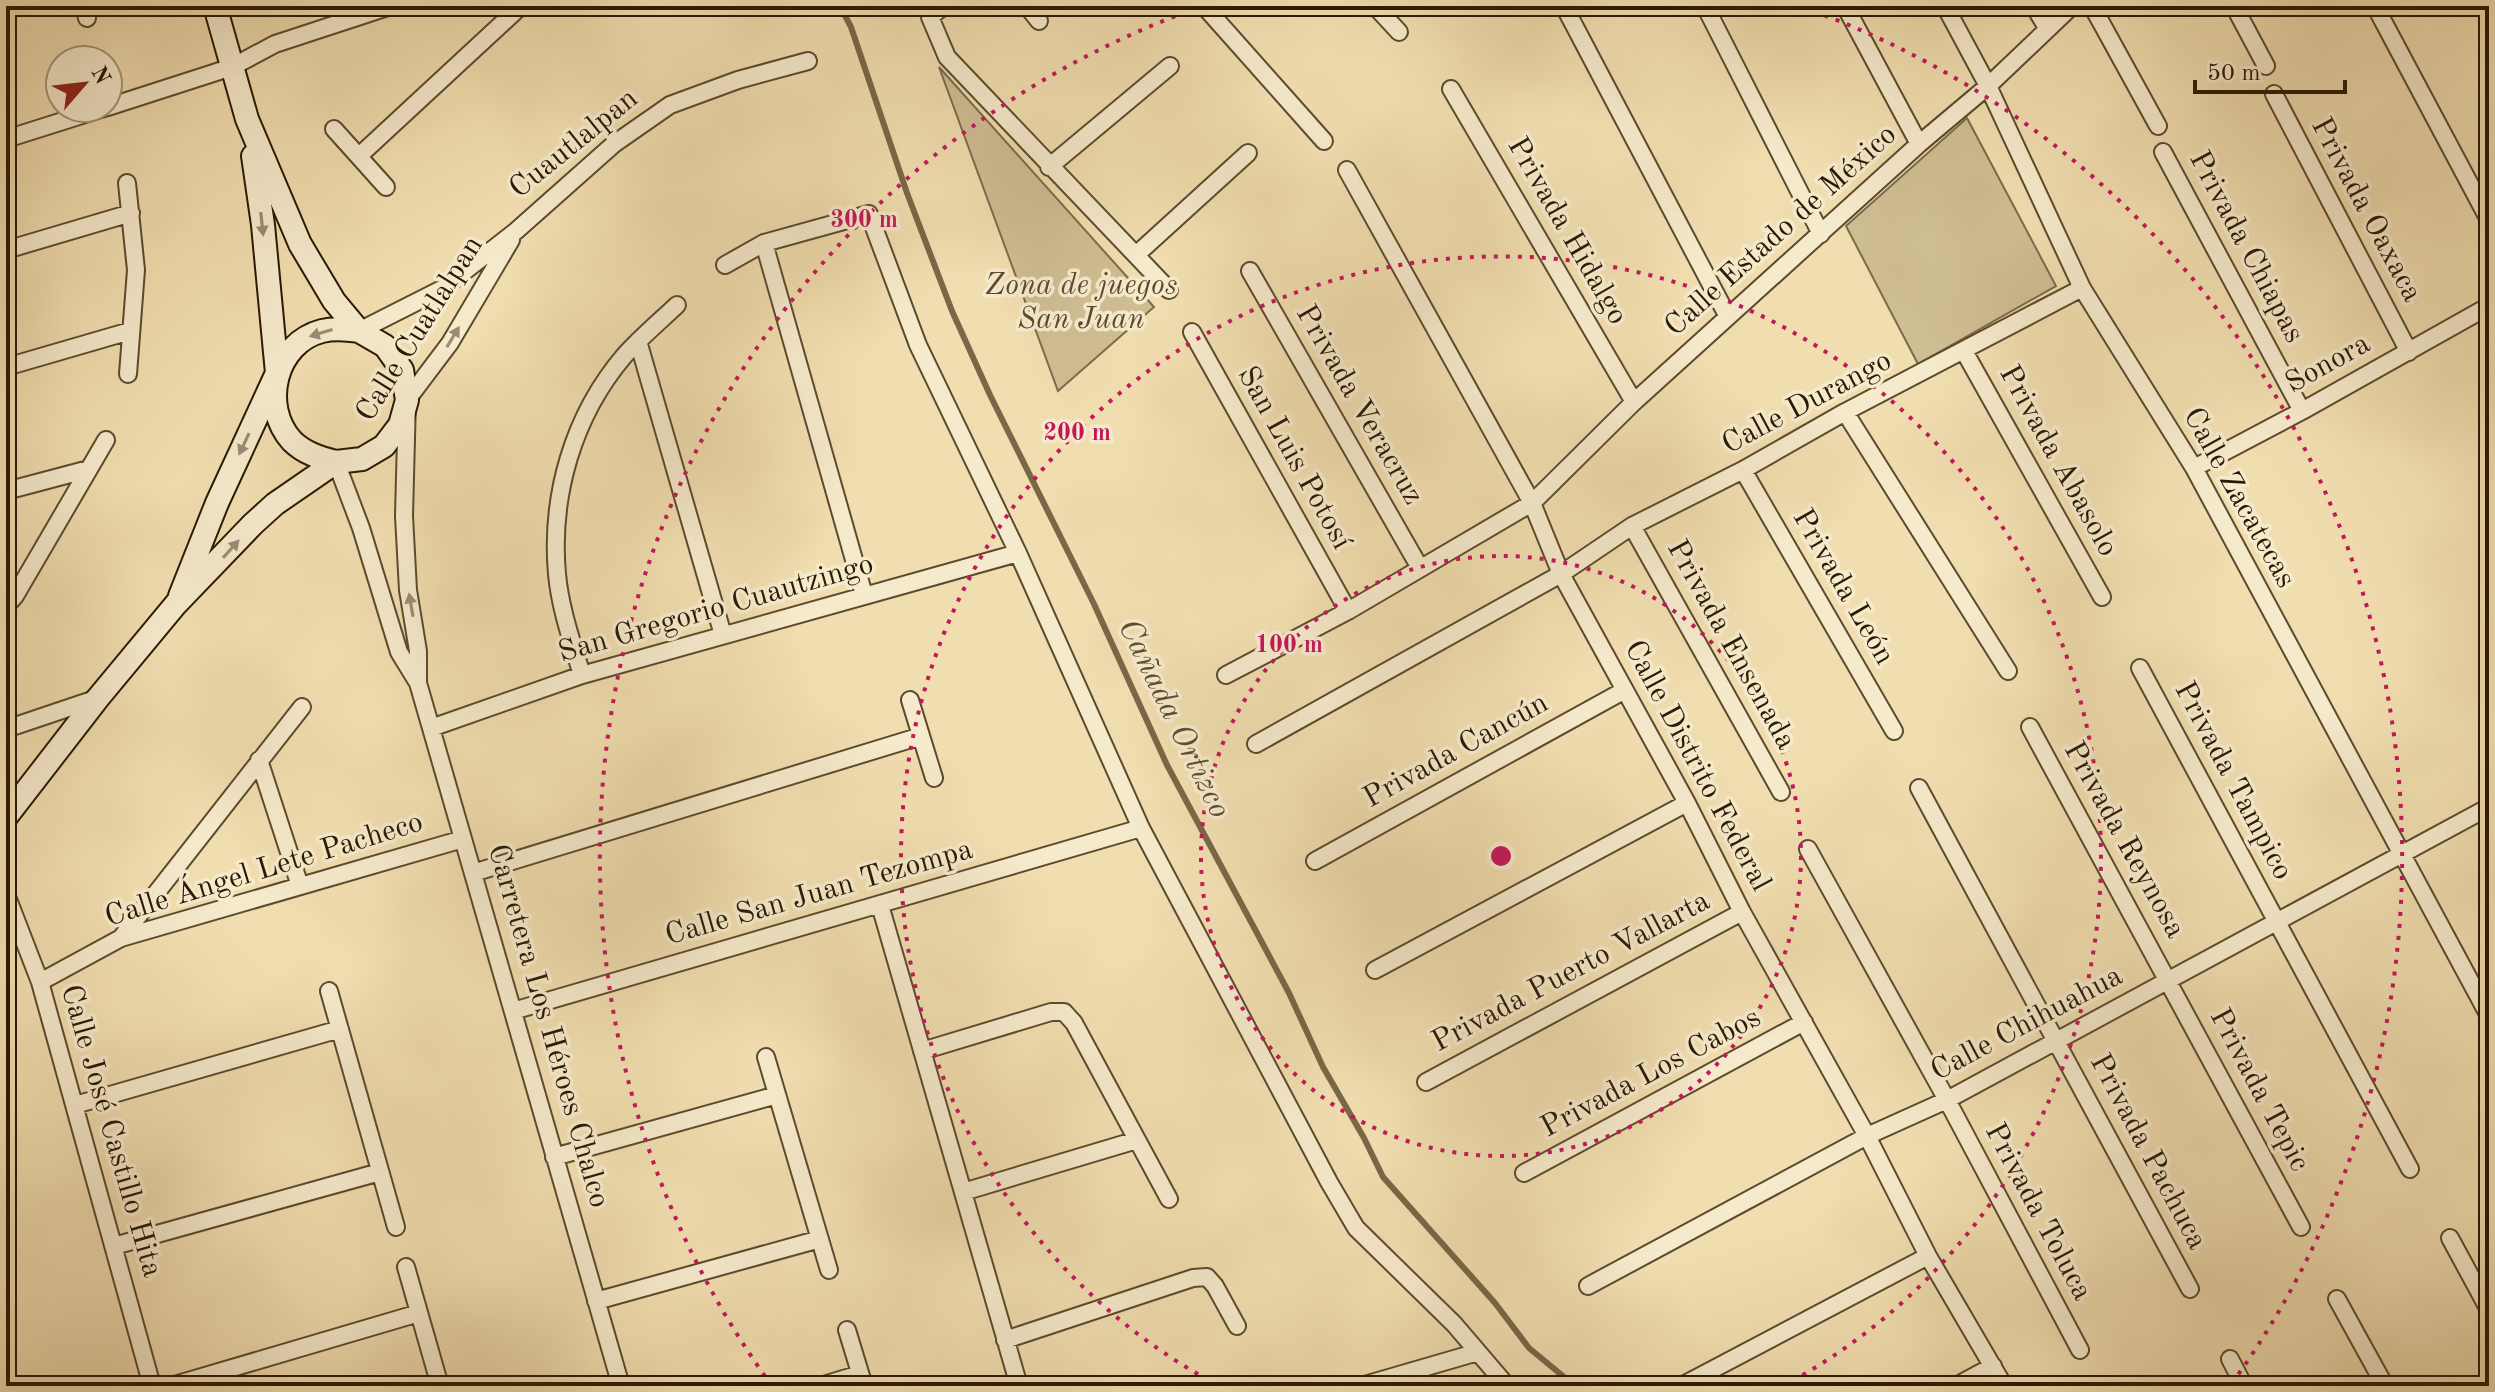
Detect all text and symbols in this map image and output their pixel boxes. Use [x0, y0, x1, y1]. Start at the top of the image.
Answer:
north arrow [44, 44, 124, 124]
scale bar [2195, 44, 2345, 94]
text: 50 m [2207, 62, 2261, 86]
text: N [86, 63, 114, 88]
street label: Cuautlalpan [504, 84, 644, 204]
street label: Privada Oaxaca [2305, 113, 2427, 307]
street label: Calle Estado de México [1660, 120, 1902, 342]
street label: Privada Hidalgo [1501, 132, 1633, 330]
street label: Privada Chiapas [2183, 146, 2309, 348]
text: 300 m [830, 209, 898, 233]
one-way arrow [256, 212, 269, 237]
street label: Calle Cuatlalpan [351, 231, 489, 427]
park label: Zona de juegos San Juan [985, 271, 1177, 335]
street label: Privada Veracruz [1290, 300, 1428, 510]
one-way arrow [445, 326, 459, 348]
one-way arrow [309, 327, 333, 340]
street label: Sonora [2281, 329, 2376, 399]
street label: Calle Durango [1717, 346, 1897, 460]
street label: Privada Abasolo [1993, 360, 2123, 562]
street label: San Luis Potosí [1231, 362, 1357, 555]
street label: Calle Zacatecas [2177, 403, 2301, 593]
text: 200 m [1043, 422, 1111, 446]
one-way arrow [238, 432, 251, 456]
street label: Privada León [1786, 504, 1900, 670]
street label: Privada Ensenada [1661, 535, 1801, 755]
one-way arrow [221, 539, 239, 558]
street label: San Gregorio Cuautzingo [555, 550, 877, 668]
one-way arrow [404, 593, 416, 618]
water label: Cañada Ortizco [1111, 614, 1235, 824]
text: 100 m [1255, 634, 1323, 658]
street label: Calle Distrito Federal [1618, 636, 1776, 896]
street label: Privada Tampico [2168, 677, 2298, 885]
street label: Privada Cancún [1359, 688, 1553, 814]
street label: Privada Reynosa [2058, 737, 2190, 943]
street label: Calle Ángel Lete Pacheco [100, 803, 426, 933]
street label: Calle San Juan Tezompa [662, 835, 976, 951]
street label: Carretera Los Héroes Chalco [482, 841, 614, 1211]
centre of rings [1487, 842, 1515, 870]
street label: Privada Puerto Vallarta [1427, 886, 1715, 1058]
street label: Calle Chihuahua [1926, 961, 2128, 1087]
street label: Calle José Castillo Hita [55, 981, 167, 1281]
street label: Privada Los Cabos [1536, 1002, 1766, 1144]
street label: Privada Tepic [2204, 1004, 2314, 1176]
street label: Privada Pachuca [2084, 1049, 2212, 1255]
street label: Privada Toluca [1979, 1119, 2097, 1306]

